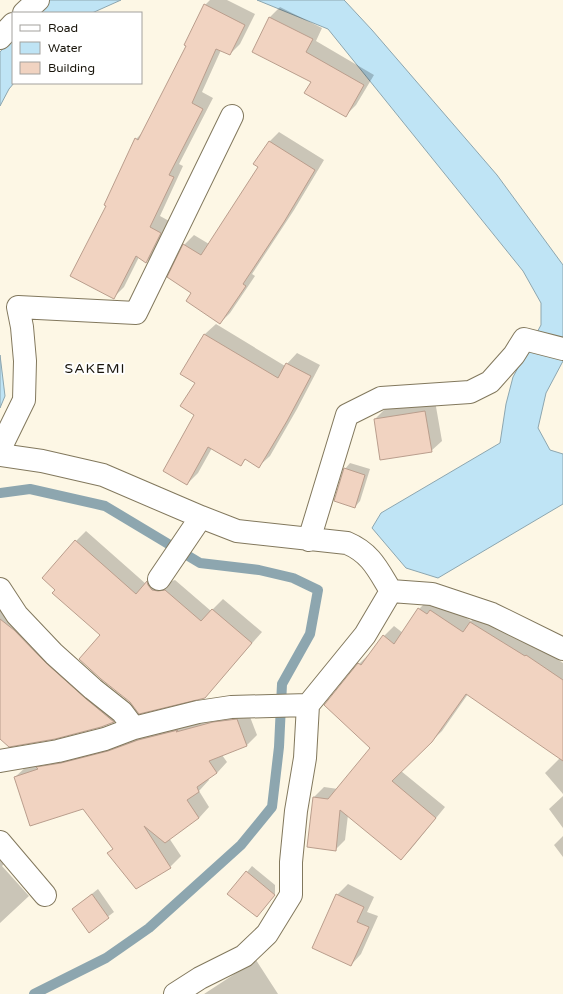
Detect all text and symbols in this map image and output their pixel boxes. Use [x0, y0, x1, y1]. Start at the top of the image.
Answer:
legend [12, 12, 142, 84]
text: Road [48, 21, 78, 35]
text: Water [48, 41, 83, 55]
text: Building [48, 61, 95, 75]
district label: SAKEMI [65, 360, 125, 377]

